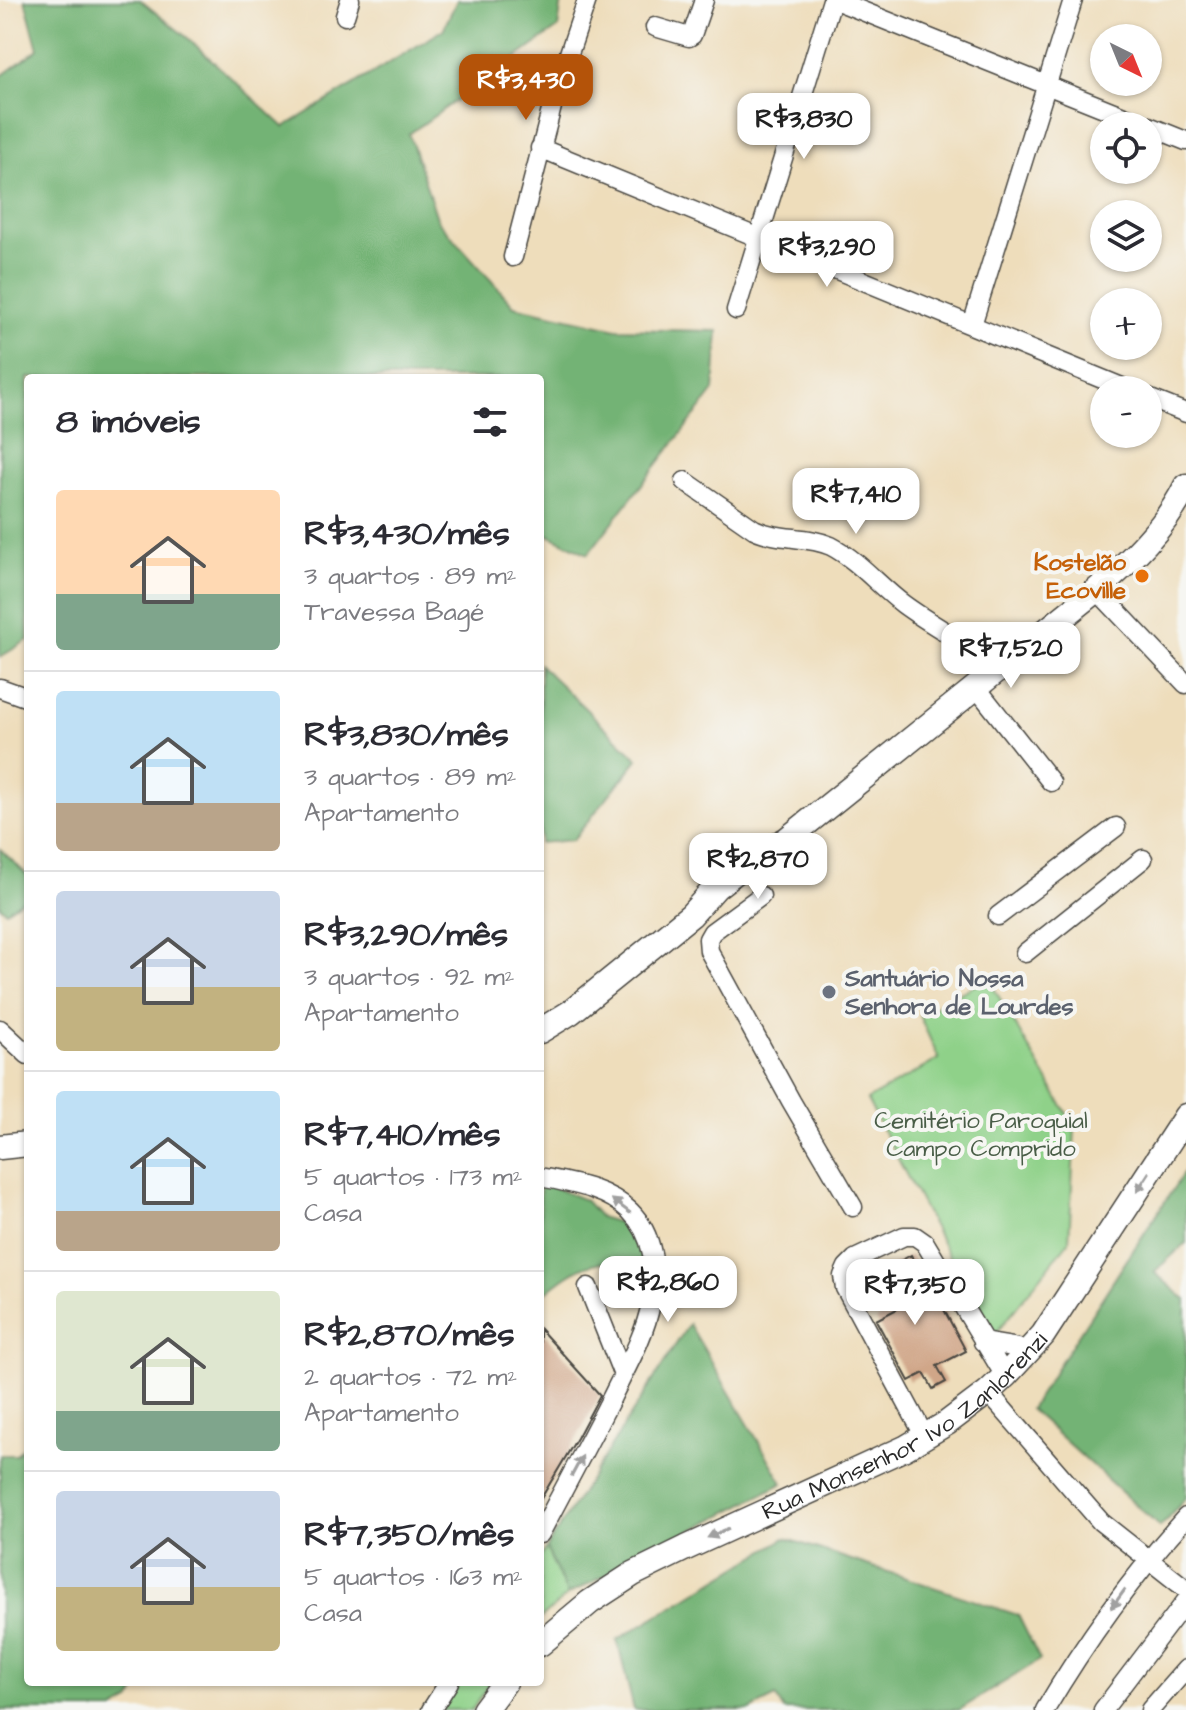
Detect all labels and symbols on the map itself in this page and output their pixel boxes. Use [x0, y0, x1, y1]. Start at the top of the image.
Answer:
north arrow [1090, 24, 1162, 96]
pin: R$3,430 [452, 54, 600, 122]
pin: R$3,830 [730, 93, 878, 161]
pin: R$3,290 [753, 221, 901, 289]
pin: R$7,410 [782, 468, 930, 536]
place label: Kostelão Ecoville [1034, 546, 1127, 608]
marker: Kostelão Ecoville [1133, 567, 1151, 585]
pin: R$7,520 [937, 622, 1085, 690]
pin: R$2,870 [684, 833, 832, 901]
place label: Santuário Nossa Senhora de Lourdes [844, 962, 1074, 1024]
marker: Santuário Nossa Senhora de Lourdes [820, 983, 838, 1001]
park label: Cemitério Paroquial Campo Comprido [874, 1104, 1088, 1166]
one-way arrow [1137, 1171, 1151, 1193]
one-way arrow [611, 1198, 631, 1214]
pin: R$2,860 [594, 1256, 742, 1324]
pin: R$7,350 [841, 1259, 989, 1327]
street label: Rua Monsenhor Ivo Zanlorenzi [757, 1324, 1056, 1529]
one-way arrow [570, 1454, 584, 1477]
one-way arrow [706, 1526, 730, 1540]
one-way arrow [1111, 1589, 1127, 1609]

